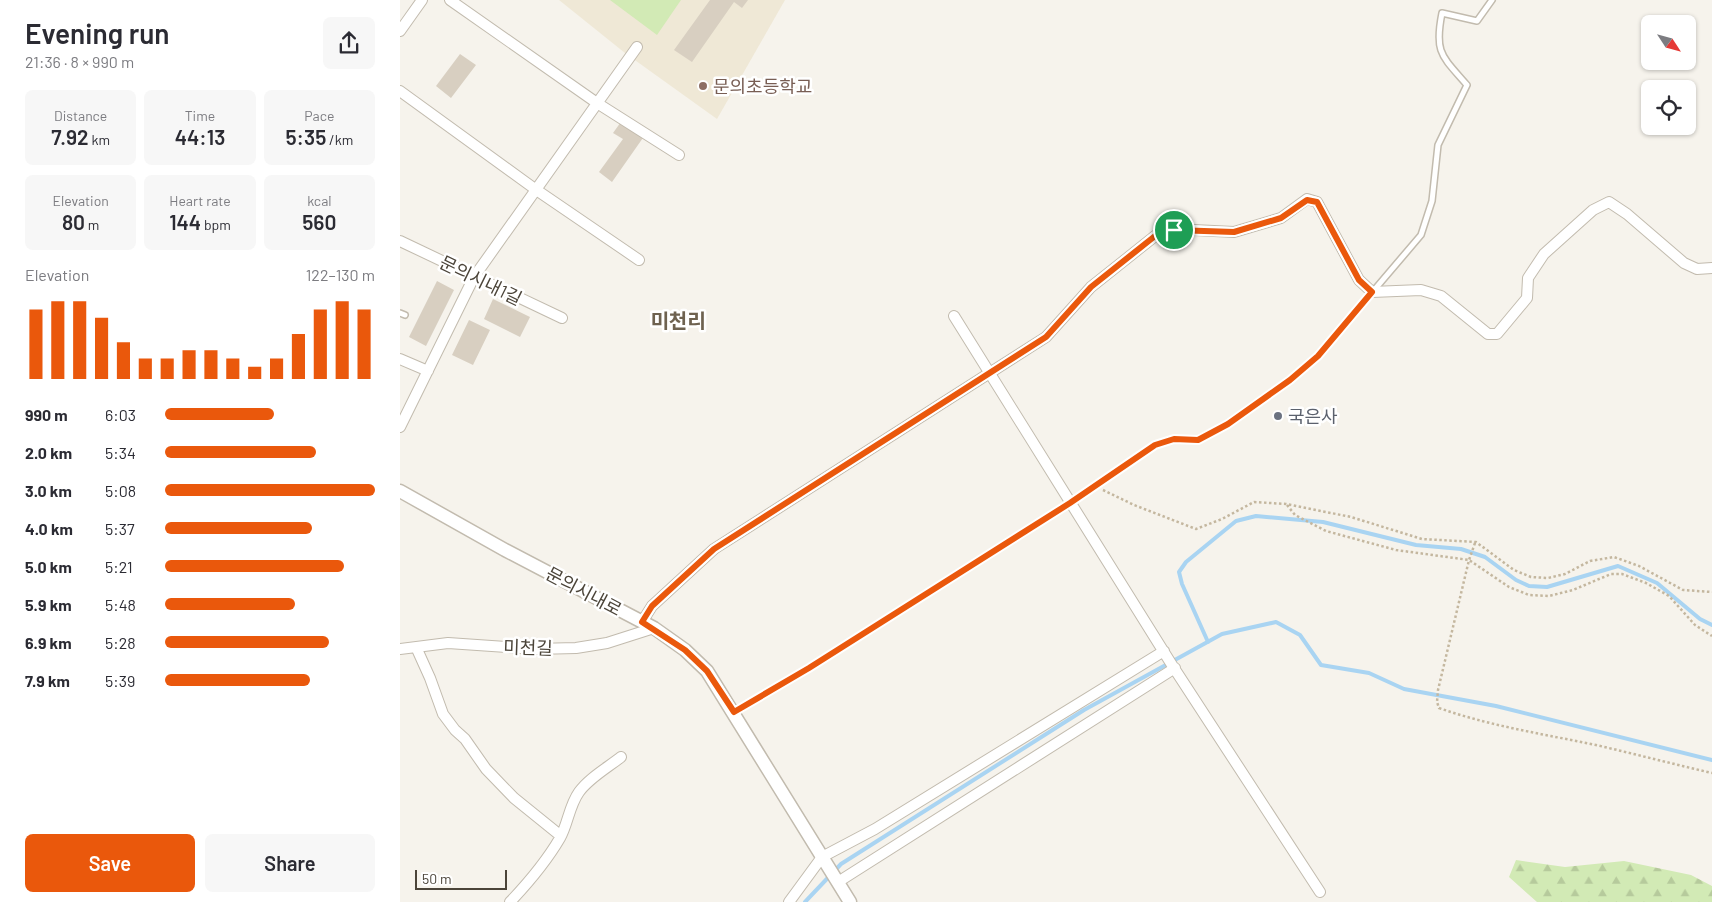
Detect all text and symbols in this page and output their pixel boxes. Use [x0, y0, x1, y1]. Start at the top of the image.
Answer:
north arrow [1641, 15, 1696, 70]
map controls [1641, 15, 1696, 135]
text: Evening run [25, 16, 170, 50]
button: share [323, 17, 375, 69]
text: 21:36 · 8 × 990 m [25, 52, 134, 71]
place label: 문의초등학교 [713, 75, 812, 97]
marker: 문의초등학교 [697, 80, 709, 92]
button: locate [1641, 80, 1696, 135]
text: Distance [54, 107, 107, 124]
text: Time [185, 107, 215, 124]
text: Pace [304, 107, 334, 124]
text: 7.92 [51, 124, 89, 149]
text: 44:13 [175, 124, 225, 149]
text: 5:35 [285, 124, 326, 149]
text: km [89, 131, 110, 148]
text: /km [326, 131, 353, 148]
text: Elevation [52, 192, 109, 209]
text: Heart rate [169, 192, 231, 209]
text: kcal [307, 192, 332, 209]
text: 80 [62, 209, 85, 234]
text: 144 [169, 209, 201, 234]
text: 560 [302, 209, 336, 234]
pin [1153, 209, 1195, 251]
text: m [85, 216, 99, 233]
text: bpm [201, 216, 231, 233]
icon: arrive [1160, 216, 1188, 244]
street label: 문의시내1길 [436, 251, 526, 309]
text: Elevation [25, 265, 89, 284]
text: 122–130 m [306, 265, 375, 284]
district label: 미천리 [650, 308, 706, 332]
text: 990 m [25, 405, 68, 424]
text: 6:03 [105, 405, 136, 424]
place label: 국은사 [1288, 405, 1338, 427]
marker: 국은사 [1272, 410, 1284, 422]
text: 2.0 km [25, 443, 72, 462]
text: 5:34 [105, 443, 136, 462]
text: 3.0 km [25, 481, 72, 500]
text: 5:08 [105, 481, 136, 500]
text: 4.0 km [25, 519, 73, 538]
text: 5:37 [105, 519, 134, 538]
text: 5.0 km [25, 557, 72, 576]
text: 5:21 [105, 557, 133, 576]
street label: 문의시내로 [542, 562, 626, 620]
text: 5.9 km [25, 595, 72, 614]
text: 5:48 [105, 595, 136, 614]
text: 6.9 km [25, 633, 72, 652]
text: 5:28 [105, 633, 136, 652]
street label: 미천길 [503, 635, 553, 659]
text: 7.9 km [25, 671, 70, 690]
text: 5:39 [105, 671, 135, 690]
button: Save [25, 834, 195, 892]
button: Share [205, 834, 375, 892]
scale bar [415, 867, 508, 890]
text: 50 m [422, 870, 451, 887]

